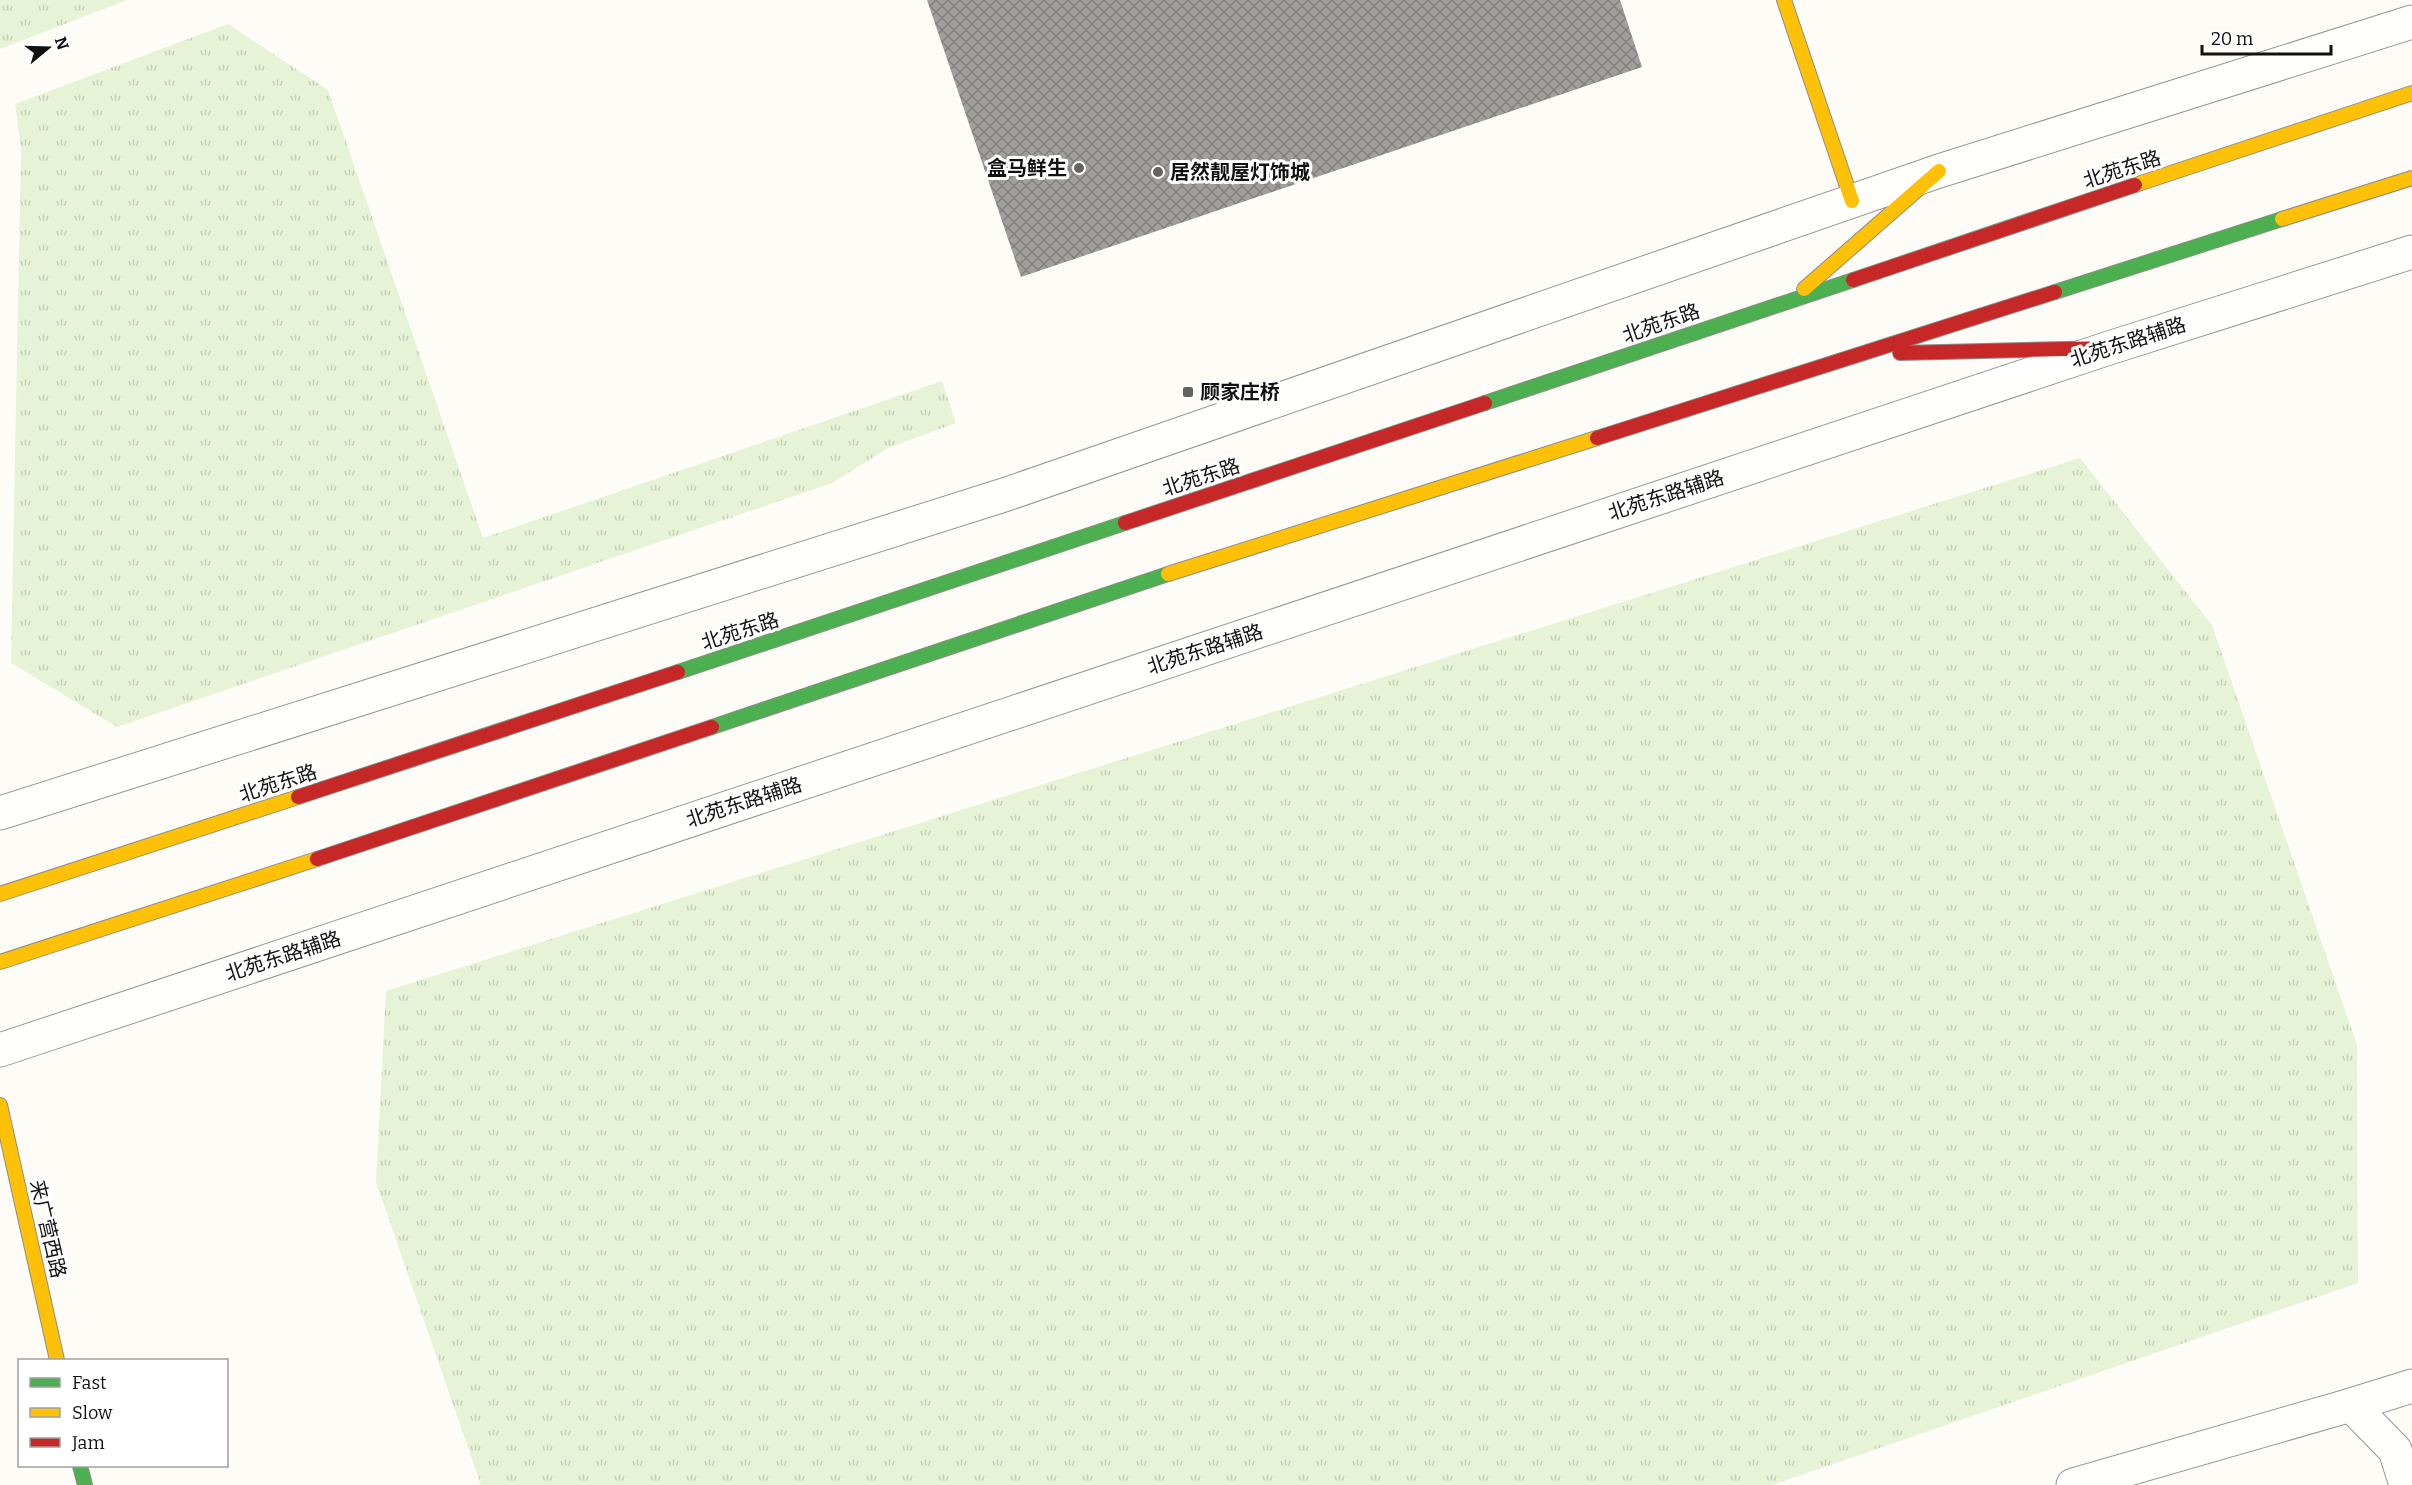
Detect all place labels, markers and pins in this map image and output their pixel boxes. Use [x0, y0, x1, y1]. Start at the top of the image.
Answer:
place label: 盒马鲜生 [987, 156, 1067, 180]
place label: 居然靓屋灯饰城 [1170, 160, 1310, 184]
marker: 盒马鲜生 [1072, 161, 1086, 175]
marker: 居然靓屋灯饰城 [1151, 165, 1165, 179]
place label: 顾家庄桥 [1200, 380, 1280, 404]
marker: 顾家庄桥 [1181, 385, 1195, 399]

